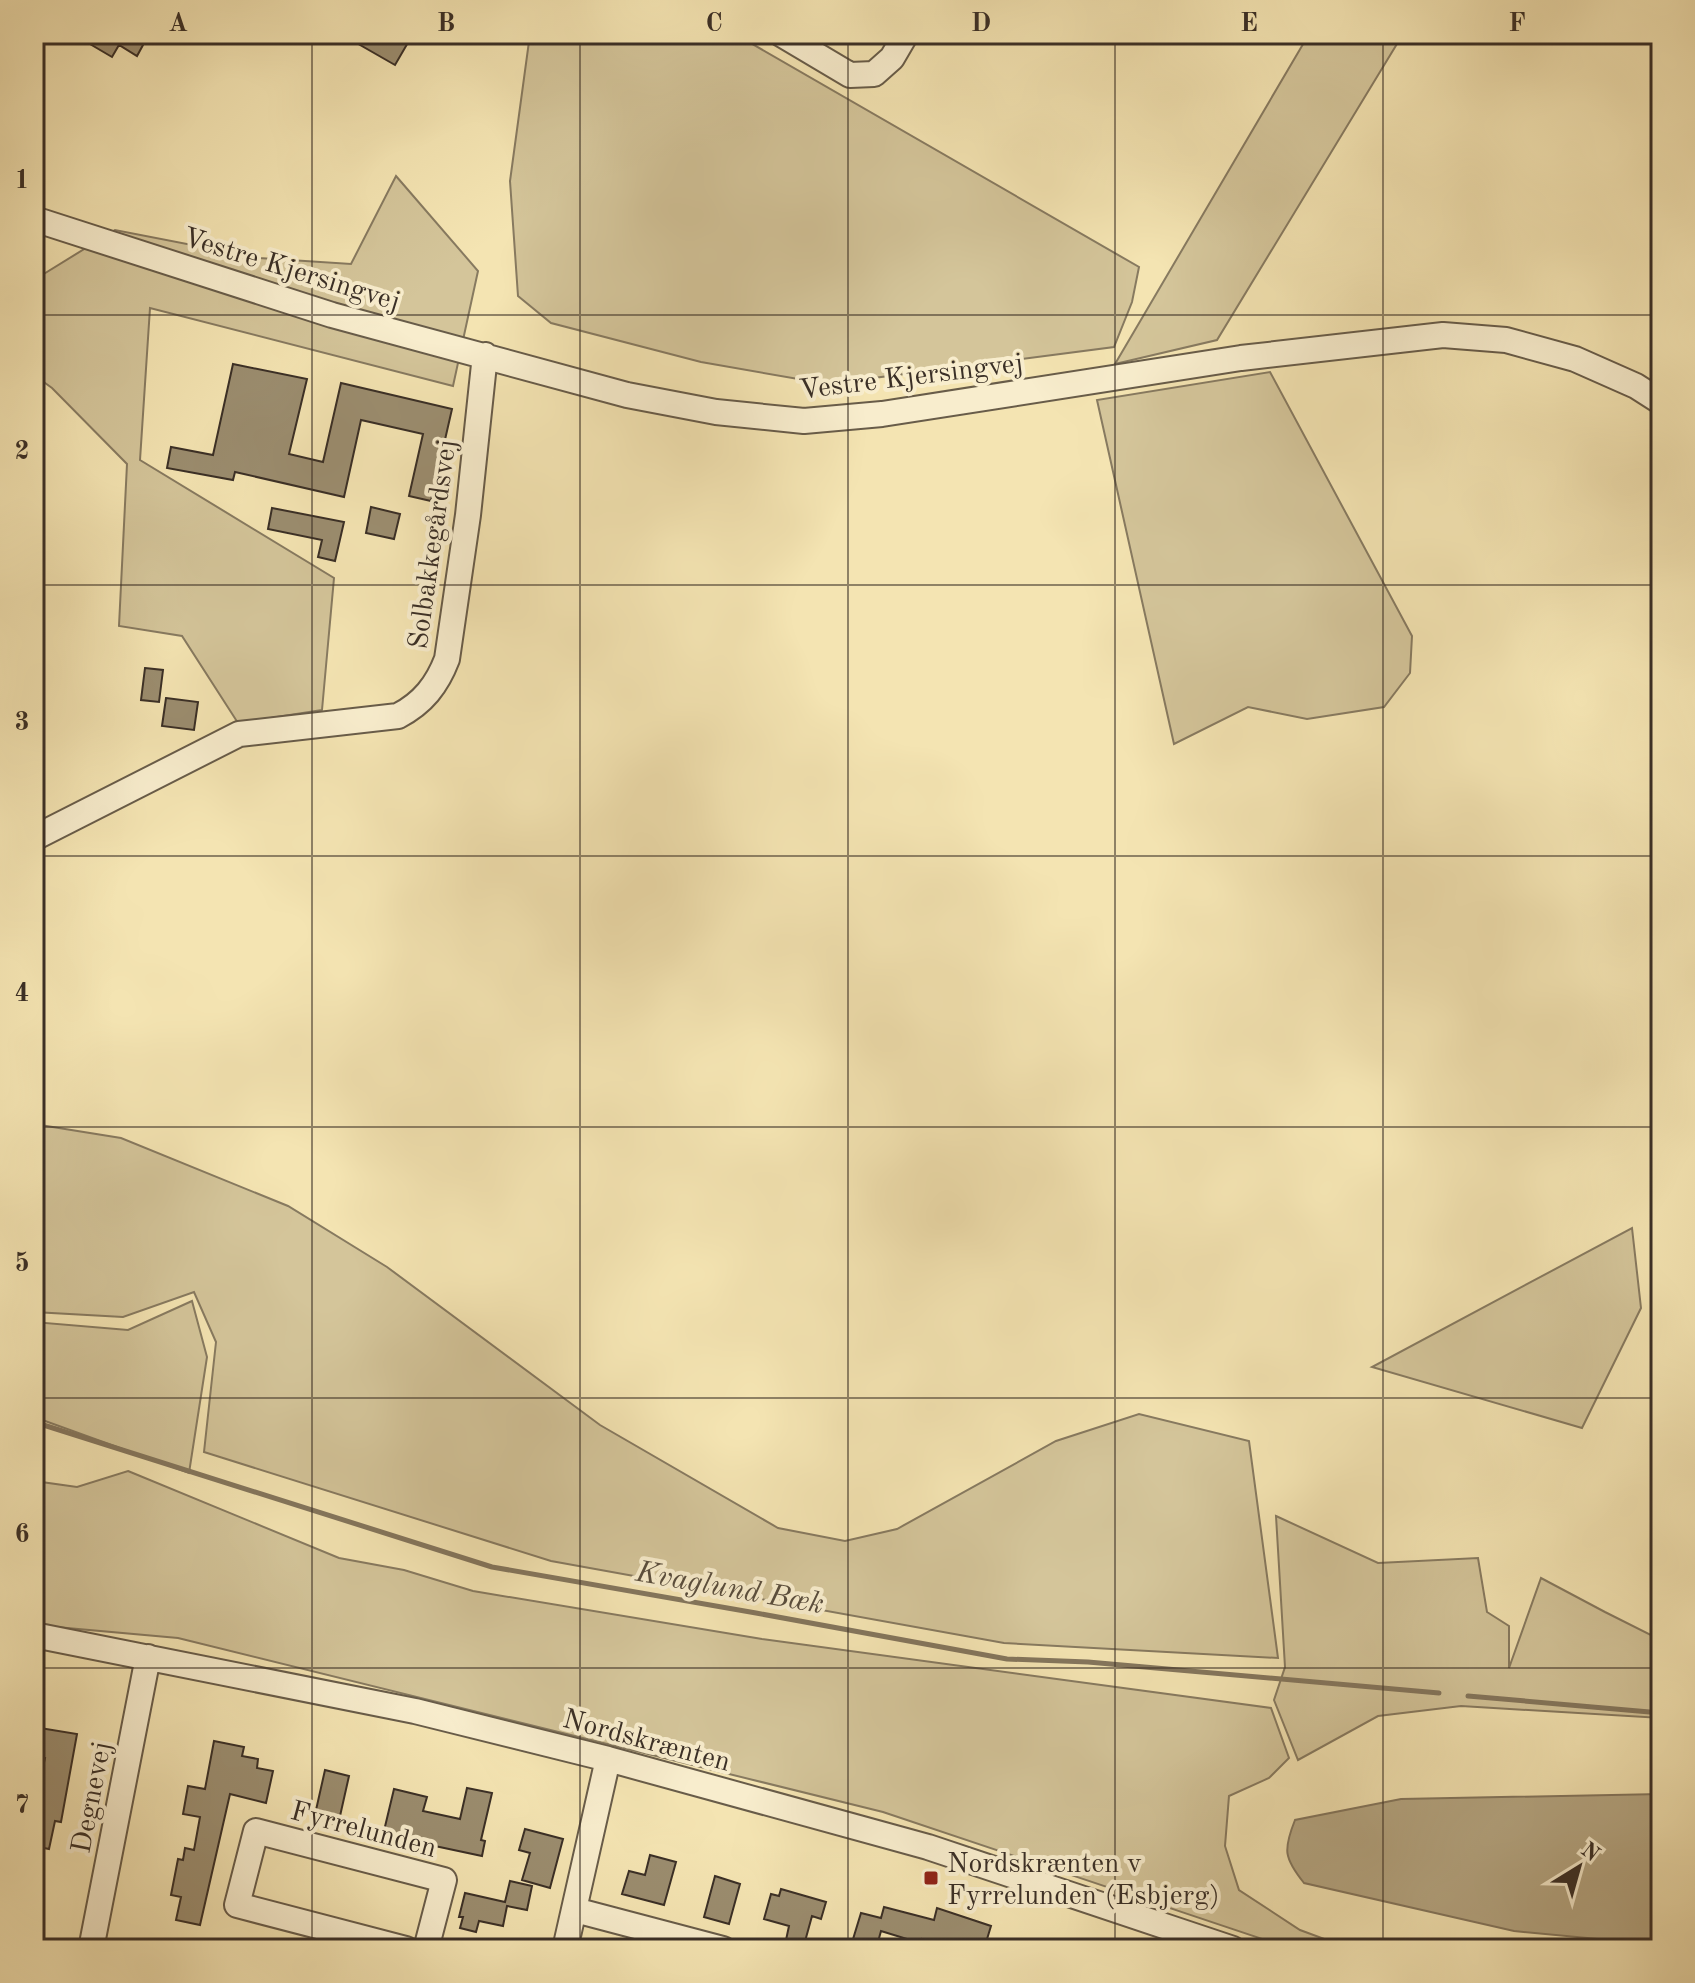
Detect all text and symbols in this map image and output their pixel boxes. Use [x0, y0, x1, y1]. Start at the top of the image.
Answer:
text: A [168, 11, 188, 37]
text: B [437, 11, 455, 37]
text: C [705, 11, 723, 37]
text: D [971, 11, 991, 37]
text: E [1240, 11, 1258, 37]
text: F [1508, 11, 1526, 37]
text: 1 [14, 168, 30, 194]
street label: Vestre Kjersingvej [179, 224, 403, 317]
street label: Vestre Kjersingvej [798, 350, 1025, 406]
street label: Solbakkegårdsvej [405, 438, 463, 651]
text: 2 [14, 439, 30, 465]
text: 3 [14, 710, 30, 736]
text: 4 [14, 981, 30, 1007]
text: 5 [14, 1251, 30, 1277]
text: 6 [14, 1522, 30, 1548]
water label: Kvaglund Bæk [632, 1557, 826, 1620]
street label: Nordskrænten [559, 1706, 733, 1778]
street label: Degnevej [68, 1739, 117, 1856]
text: 7 [14, 1793, 30, 1819]
street label: Fyrrelunden [287, 1798, 439, 1864]
north arrow [1539, 1827, 1619, 1907]
text: N [1576, 1839, 1603, 1867]
place label: Nordskrænten v Fyrrelunden (Esbjerg) [947, 1851, 1220, 1911]
marker: Nordskrænten v Fyrrelunden (Esbjerg) [922, 1869, 940, 1887]

